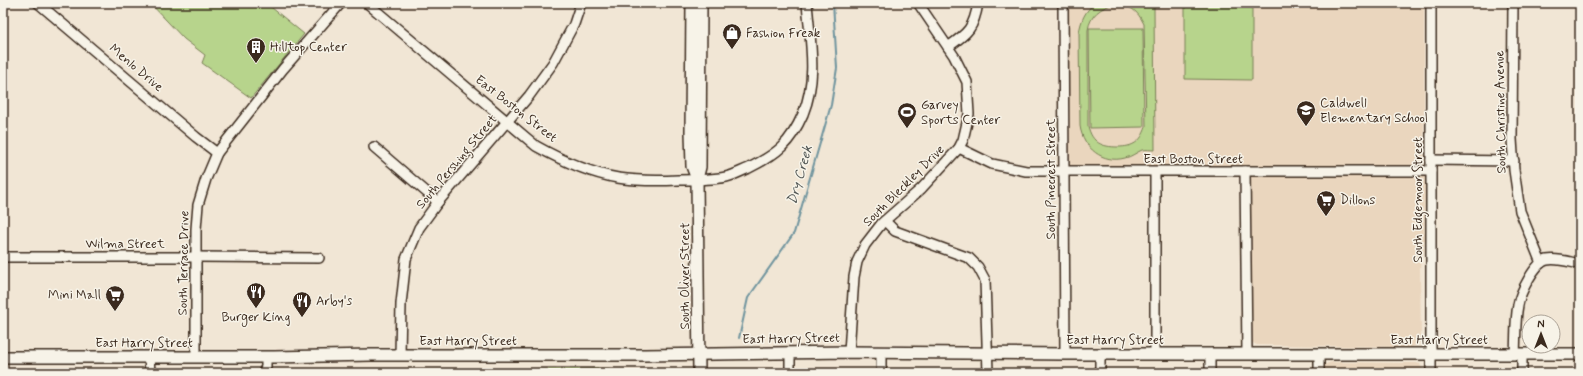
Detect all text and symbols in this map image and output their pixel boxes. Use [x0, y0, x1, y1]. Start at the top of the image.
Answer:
shop icon: Fashion Freak [721, 22, 743, 50]
place label: Fashion Freak [746, 25, 821, 42]
building icon: Hilltop Center [245, 36, 267, 64]
place label: Hilltop Center [270, 39, 348, 56]
street label: Menlo Drive [105, 40, 167, 96]
street label: South Christine Avenue [1491, 50, 1511, 174]
street label: East Boston Street [471, 72, 561, 146]
place label: Caldwell Elementary School [1320, 95, 1428, 127]
place label: Garvey Sports Center [921, 97, 1001, 129]
school or university icon: Caldwell Elementary School [1295, 99, 1317, 127]
sports icon: Garvey Sports Center [896, 101, 918, 129]
street label: South Pershing Street [413, 111, 503, 214]
street label: South Pinecrest Street [1043, 118, 1060, 239]
street label: South Edgemoor Street [1410, 137, 1429, 263]
street label: South Bleckley Drive [860, 141, 949, 230]
water label: Dry Creek [783, 143, 817, 207]
street label: East Boston Street [1143, 151, 1243, 168]
supermarket icon: Dillons [1315, 189, 1337, 217]
place label: Dillons [1340, 192, 1376, 209]
street label: South Terrace Drive [175, 210, 193, 316]
street label: South Oliver Street [677, 222, 694, 330]
street label: Wilma Street [85, 236, 165, 253]
restaurant icon: Burger King [245, 281, 267, 309]
supermarket icon: Mini Mall [104, 284, 126, 312]
place label: Mini Mall [48, 287, 101, 304]
restaurant icon: Arby's [291, 290, 313, 318]
place label: Arby's [316, 293, 352, 310]
place label: Burger King [222, 309, 290, 327]
north arrow [1521, 314, 1561, 354]
text: N [1537, 318, 1545, 332]
street label: East Harry Street [742, 330, 840, 348]
street label: East Harry Street [1066, 332, 1164, 349]
street label: East Harry Street [1390, 332, 1488, 349]
street label: East Harry Street [419, 333, 517, 350]
street label: East Harry Street [95, 335, 193, 352]

